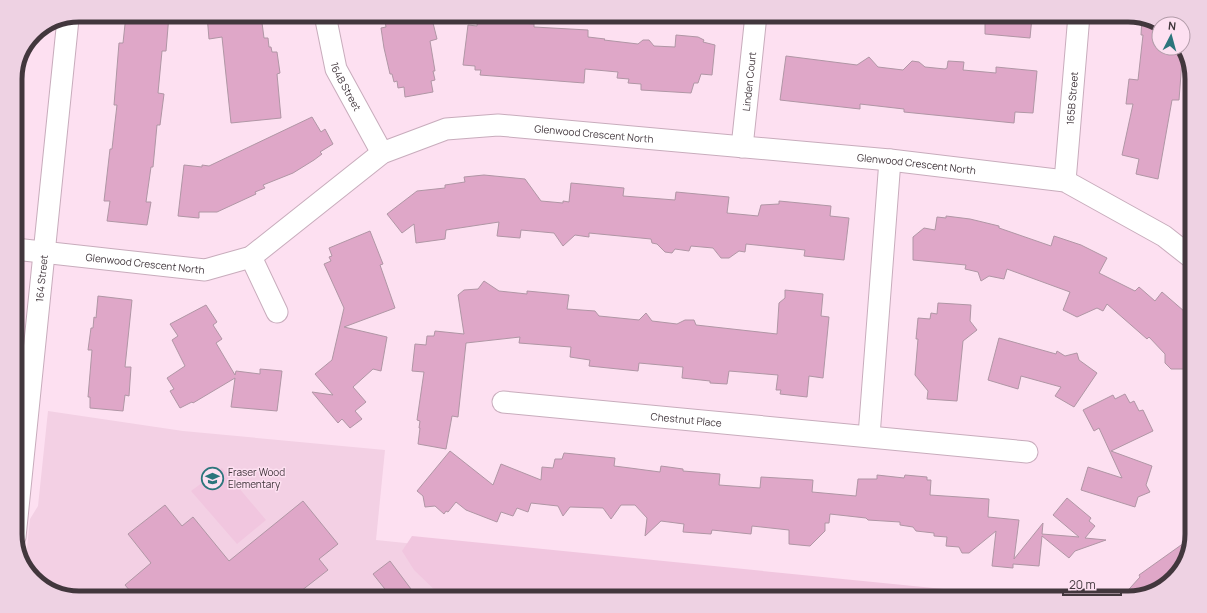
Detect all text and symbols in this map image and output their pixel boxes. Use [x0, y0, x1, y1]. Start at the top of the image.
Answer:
north arrow [1151, 16, 1191, 56]
text: N [1167, 18, 1177, 33]
street label: Linden Court [739, 51, 759, 112]
street label: 164B Street [328, 61, 365, 113]
street label: 165B Street [1063, 71, 1081, 126]
street label: Glenwood Crescent North [534, 121, 654, 146]
street label: Glenwood Crescent North [856, 150, 977, 177]
street label: Glenwood Crescent North [85, 250, 205, 277]
street label: 164 Street [32, 254, 51, 303]
street label: Chestnut Place [650, 409, 723, 430]
school or university icon: Fraser Wood Elementary [199, 465, 225, 491]
place label: Fraser Wood Elementary [228, 465, 285, 491]
scale bar [1063, 571, 1121, 597]
text: 20 m [1069, 576, 1096, 593]

